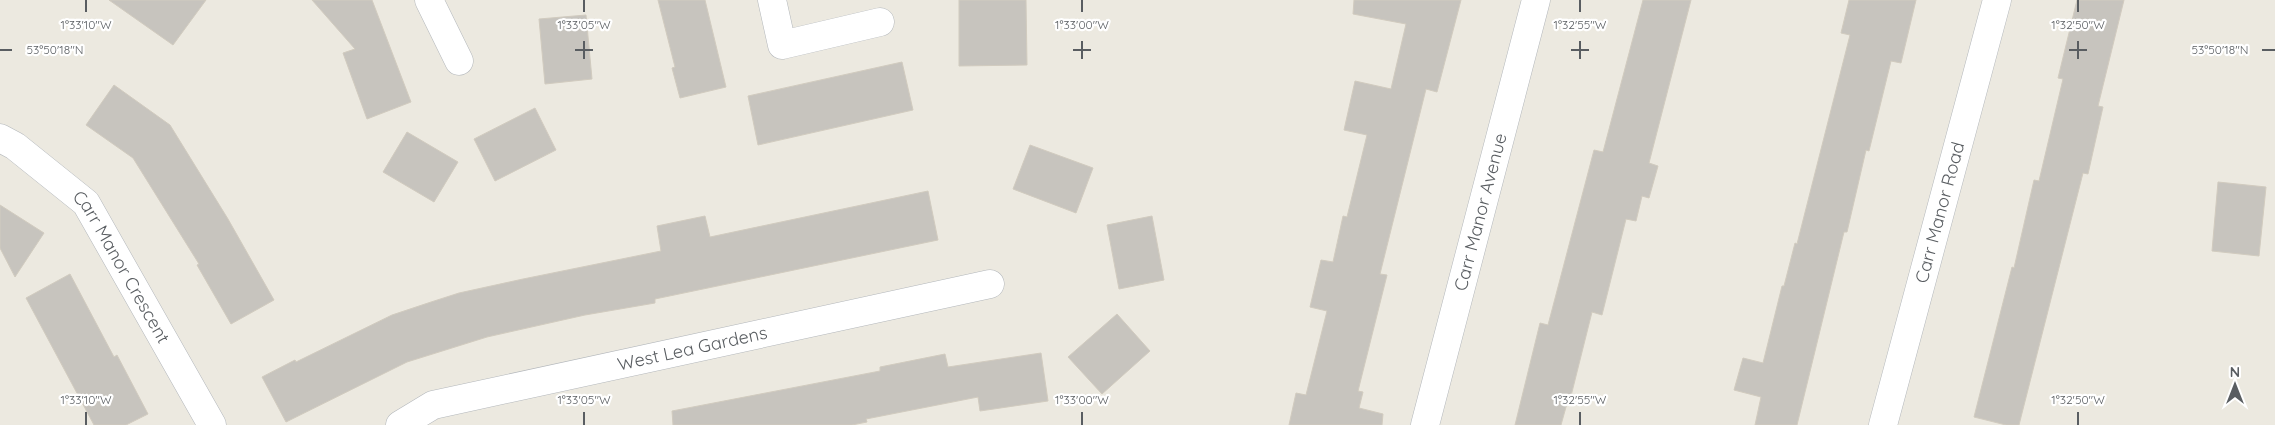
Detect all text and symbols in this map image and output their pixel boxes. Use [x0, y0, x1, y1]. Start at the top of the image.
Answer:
text: 1°33'10"W [60, 17, 112, 32]
text: 1°33'05"W [557, 17, 611, 32]
text: 1°33'00"W [1055, 17, 1109, 32]
text: 1°32'55"W [1554, 17, 1607, 32]
text: 1°32'50"W [2051, 17, 2105, 32]
text: 53°50'18"N [26, 42, 84, 57]
text: 53°50'18"N [2191, 42, 2249, 57]
street label: Carr Manor Avenue [1449, 131, 1512, 293]
street label: Carr Manor Road [1910, 139, 1969, 285]
street label: Carr Manor Crescent [68, 185, 175, 347]
street label: West Lea Gardens [615, 321, 769, 376]
north arrow [2210, 360, 2260, 410]
text: N [2230, 363, 2240, 381]
text: 1°33'10"W [60, 392, 112, 407]
text: 1°33'05"W [557, 392, 611, 407]
text: 1°33'00"W [1055, 392, 1109, 407]
text: 1°32'55"W [1554, 392, 1607, 407]
text: 1°32'50"W [2051, 392, 2105, 407]

